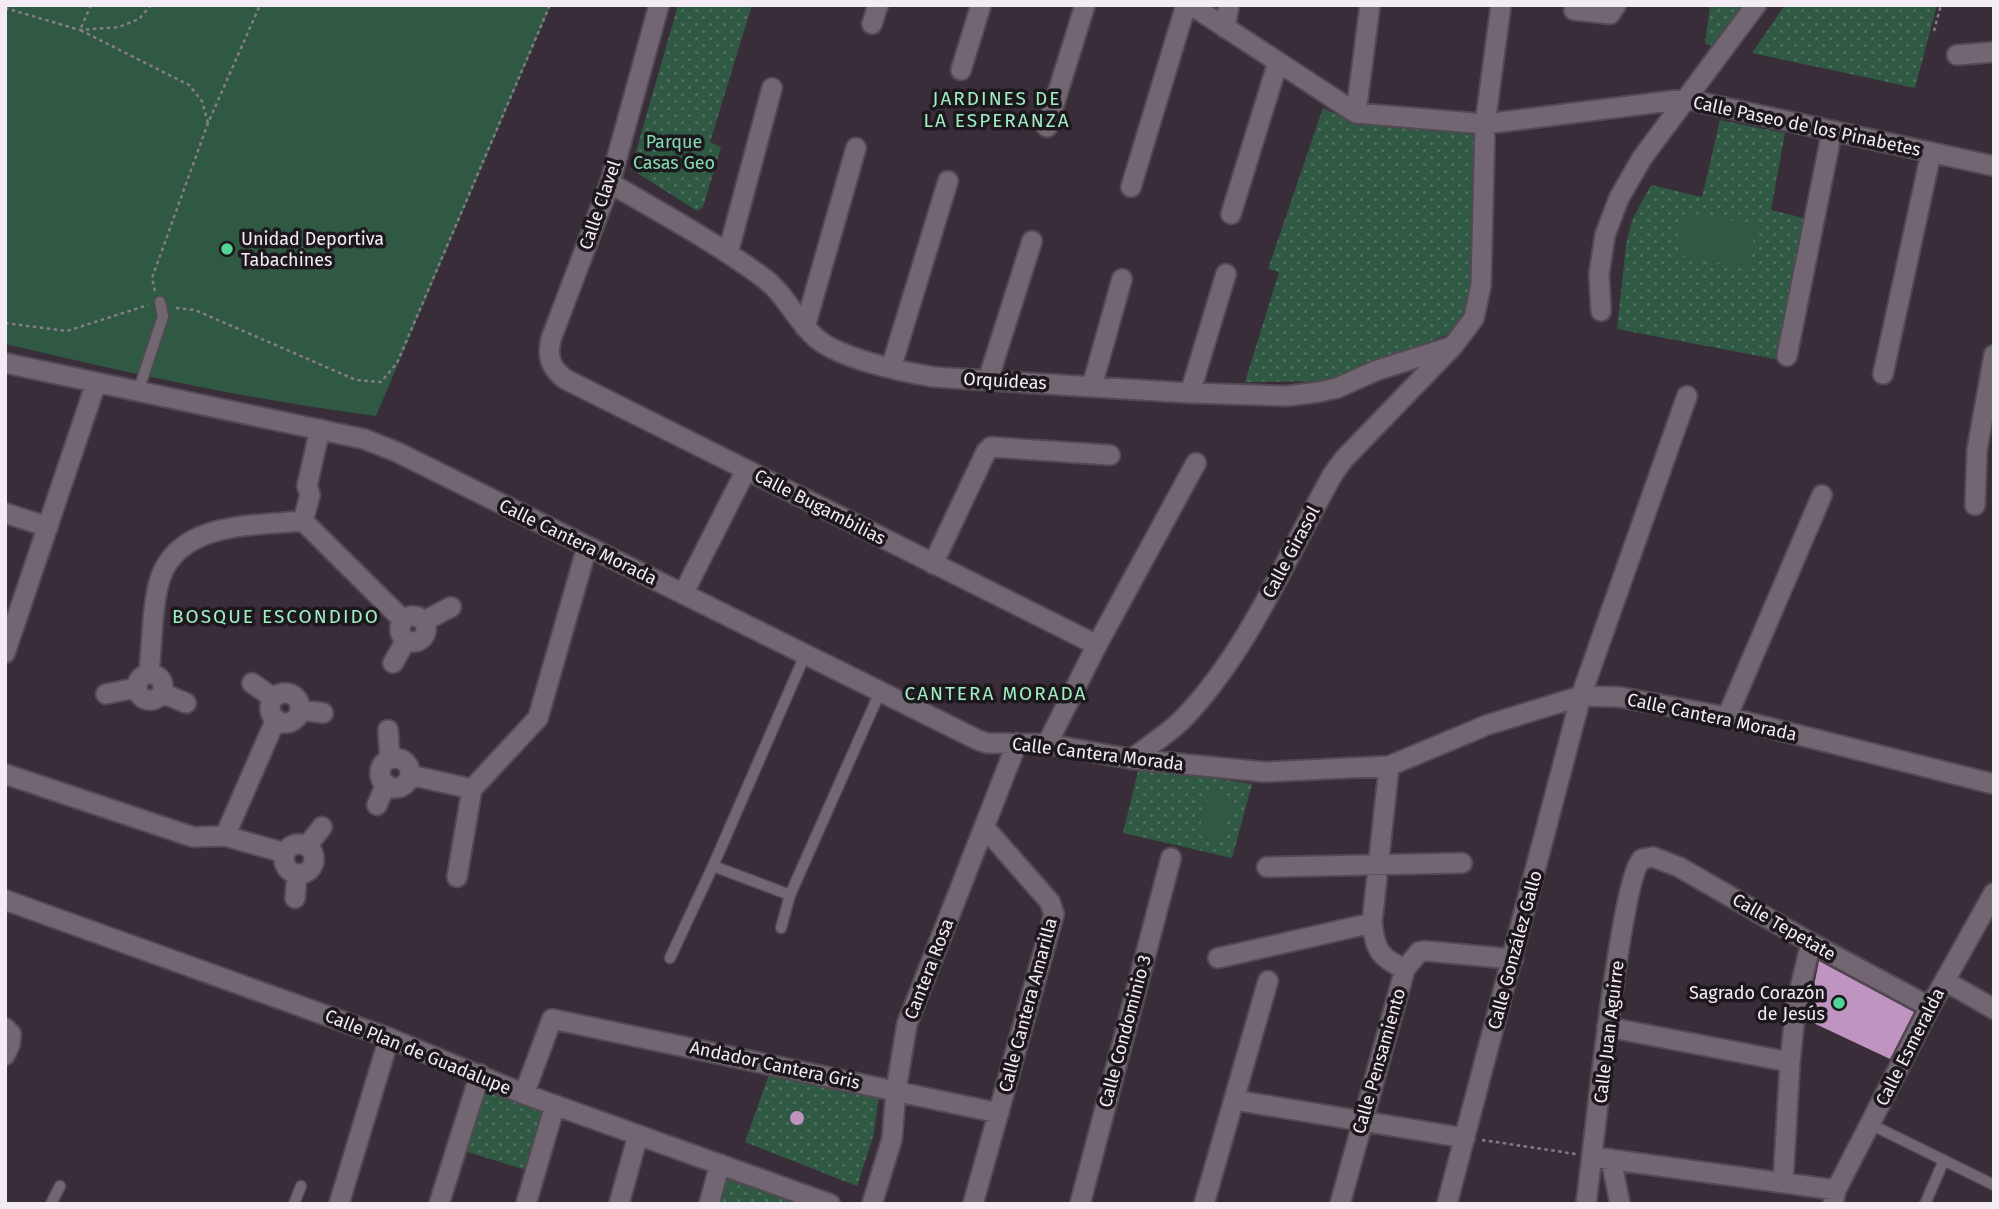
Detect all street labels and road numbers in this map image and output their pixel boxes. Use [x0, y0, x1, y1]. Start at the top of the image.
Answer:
street label: Calle Paseo de los Pinabetes [1691, 91, 1923, 161]
street label: Calle Clavel [574, 157, 626, 253]
street label: Orquídeas [963, 368, 1047, 394]
street label: Calle Bugambilias [751, 464, 889, 550]
street label: Calle Cantera Morada [495, 494, 661, 590]
street label: Calle Girasol [1258, 502, 1324, 602]
street label: Calle Cantera Morada [1625, 688, 1799, 746]
street label: Calle Cantera Morada [1011, 733, 1185, 775]
street label: Calle González Gallo [1483, 868, 1547, 1032]
street label: Calle Tepetate [1729, 889, 1839, 965]
street label: Cantera Rosa [900, 915, 958, 1023]
street label: Calle Cantera Amarilla [994, 915, 1062, 1095]
street label: Calle Condominio 3 [1094, 952, 1156, 1110]
street label: Calle Juan Aguirre [1589, 959, 1629, 1105]
street label: Calle Esmeralda [1871, 984, 1949, 1110]
street label: Calle Pensamiento [1348, 986, 1410, 1136]
street label: Calle Plan de Guadalupe [322, 1005, 514, 1099]
street label: Andador Cantera Gris [688, 1036, 862, 1094]

